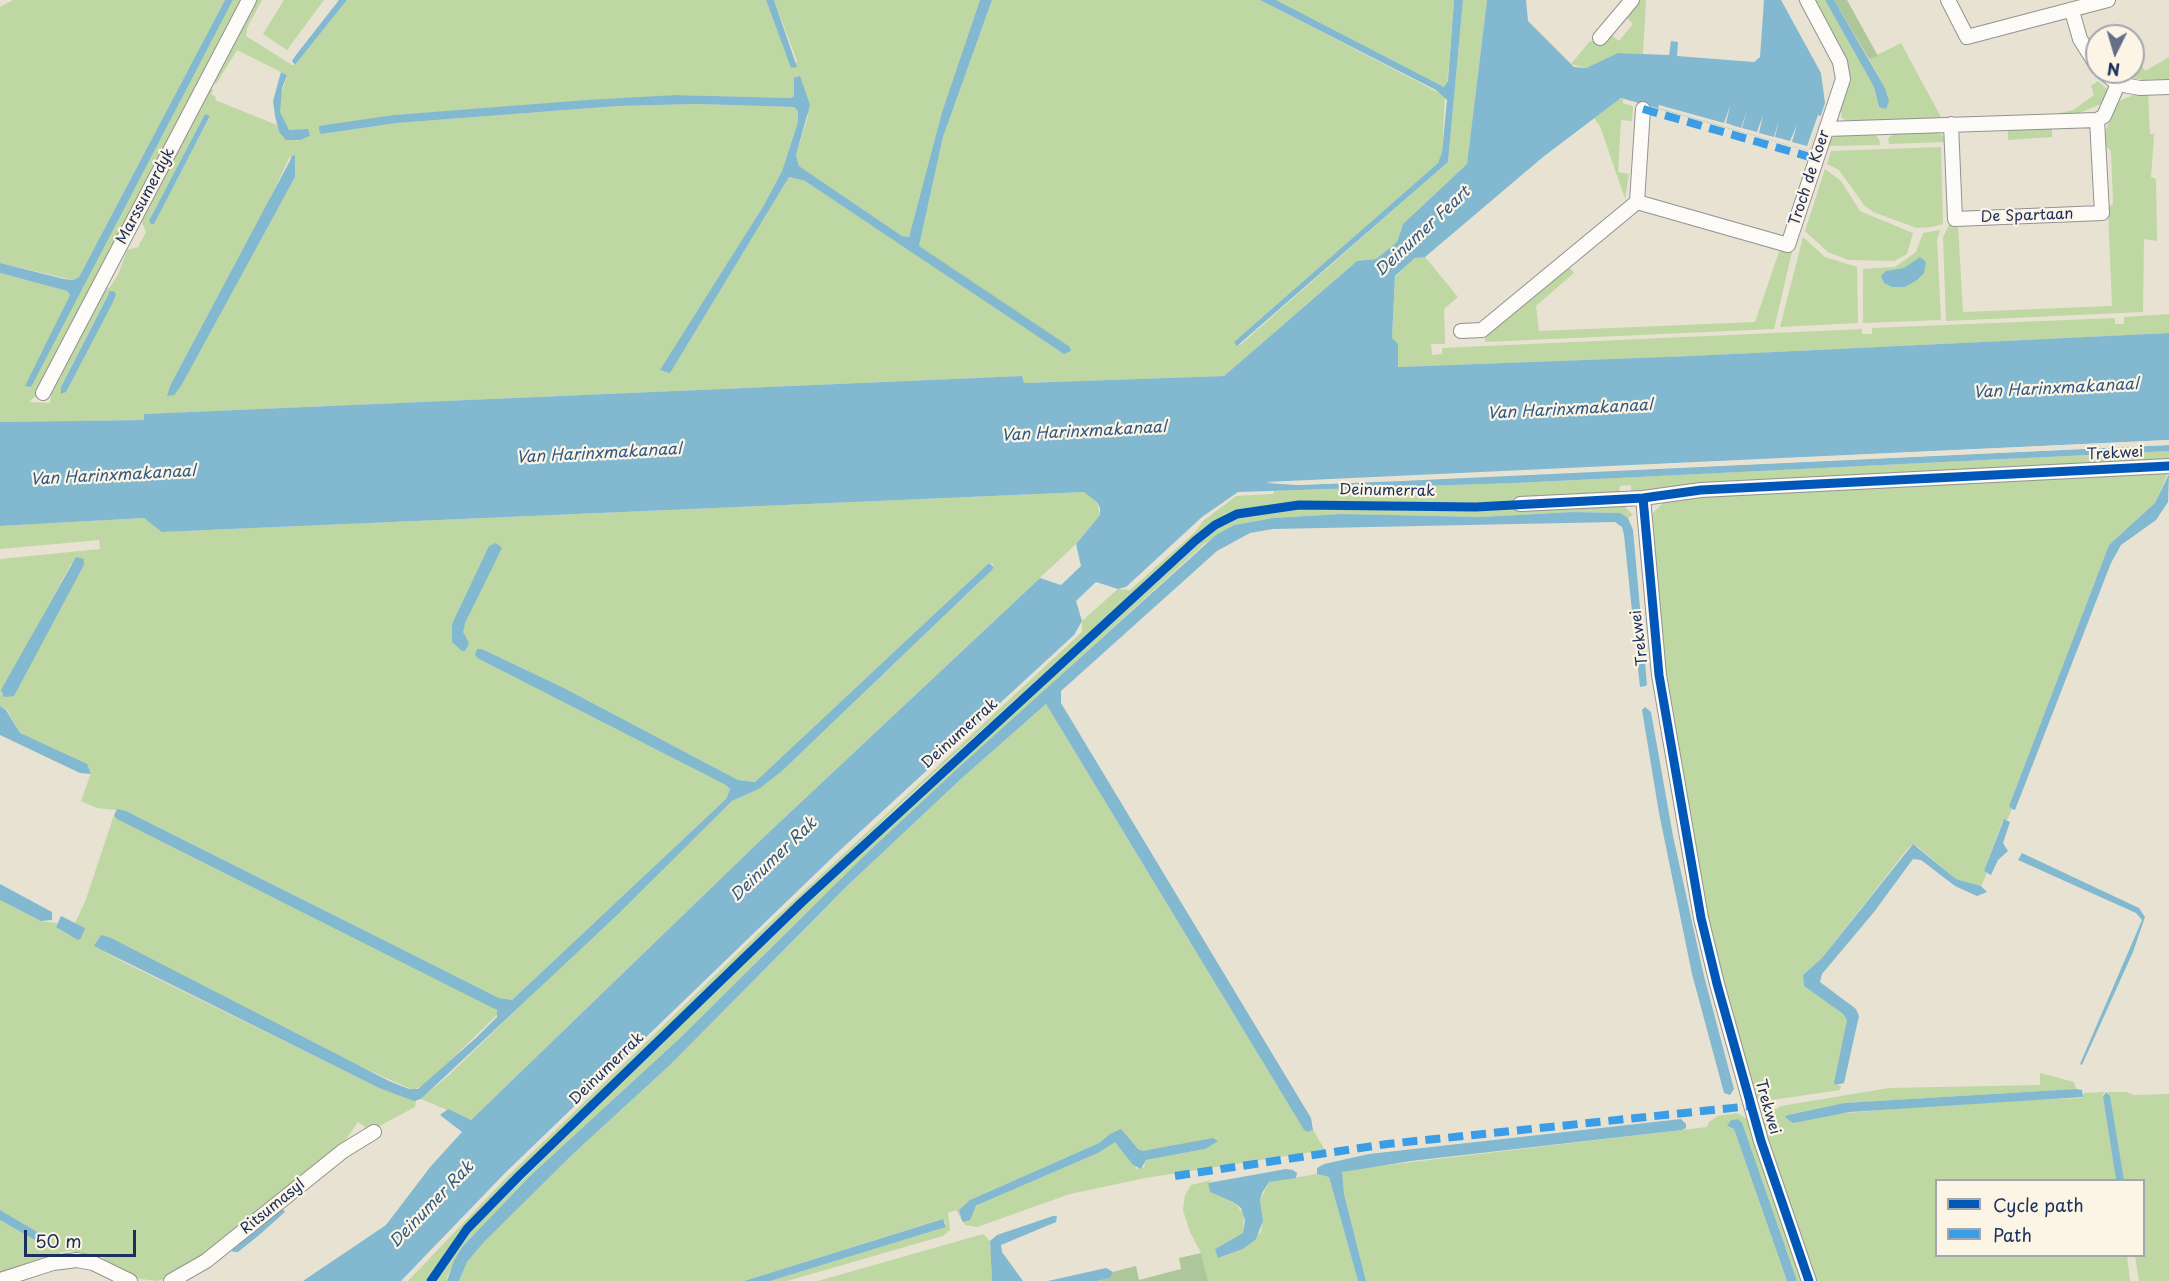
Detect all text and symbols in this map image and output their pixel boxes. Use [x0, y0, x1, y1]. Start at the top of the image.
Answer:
north arrow [2085, 24, 2145, 84]
text: N [2106, 57, 2121, 82]
street label: Troch de Koer [1786, 128, 1834, 228]
street label: Marssumerdyk [113, 145, 179, 247]
water label: Deinumer Feart [1372, 183, 1474, 281]
street label: De Spartaan [1980, 205, 2074, 227]
water label: Van Harinxmakanaal [1973, 375, 2139, 403]
water label: Van Harinxmakanaal [1487, 396, 1653, 424]
water label: Van Harinxmakanaal [1001, 418, 1167, 446]
water label: Van Harinxmakanaal [516, 440, 682, 468]
street label: Trekwei [2086, 444, 2144, 464]
water label: Van Harinxmakanaal [30, 462, 196, 490]
street label: Deinumerrak [1339, 481, 1435, 501]
street label: Trekwei [1628, 609, 1652, 667]
street label: Deinumerrak [918, 695, 1002, 773]
water label: Deinumer Rak [727, 814, 821, 906]
street label: Deinumerrak [566, 1029, 648, 1109]
street label: Trekwei [1751, 1077, 1783, 1137]
water label: Deinumer Rak [386, 1158, 478, 1252]
street label: Ritsumasyl [237, 1176, 309, 1238]
legend [1935, 1179, 2145, 1257]
text: Cycle path [1993, 1191, 2084, 1218]
scale bar [27, 1218, 140, 1256]
text: Path [1993, 1221, 2032, 1248]
text: 50 m [35, 1227, 82, 1254]

